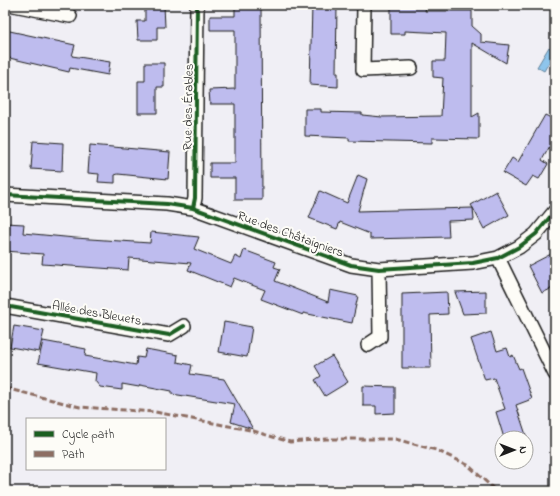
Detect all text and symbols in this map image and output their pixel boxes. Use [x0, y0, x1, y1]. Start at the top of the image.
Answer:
street label: Rue des Érables [178, 63, 199, 151]
street label: Rue des Châtaigniers [234, 206, 347, 264]
street label: Allée des Bleuets [51, 296, 143, 331]
legend [26, 418, 166, 470]
text: Cycle path [62, 426, 114, 445]
north arrow [494, 430, 534, 470]
text: Path [62, 446, 85, 464]
text: N [515, 446, 531, 454]

